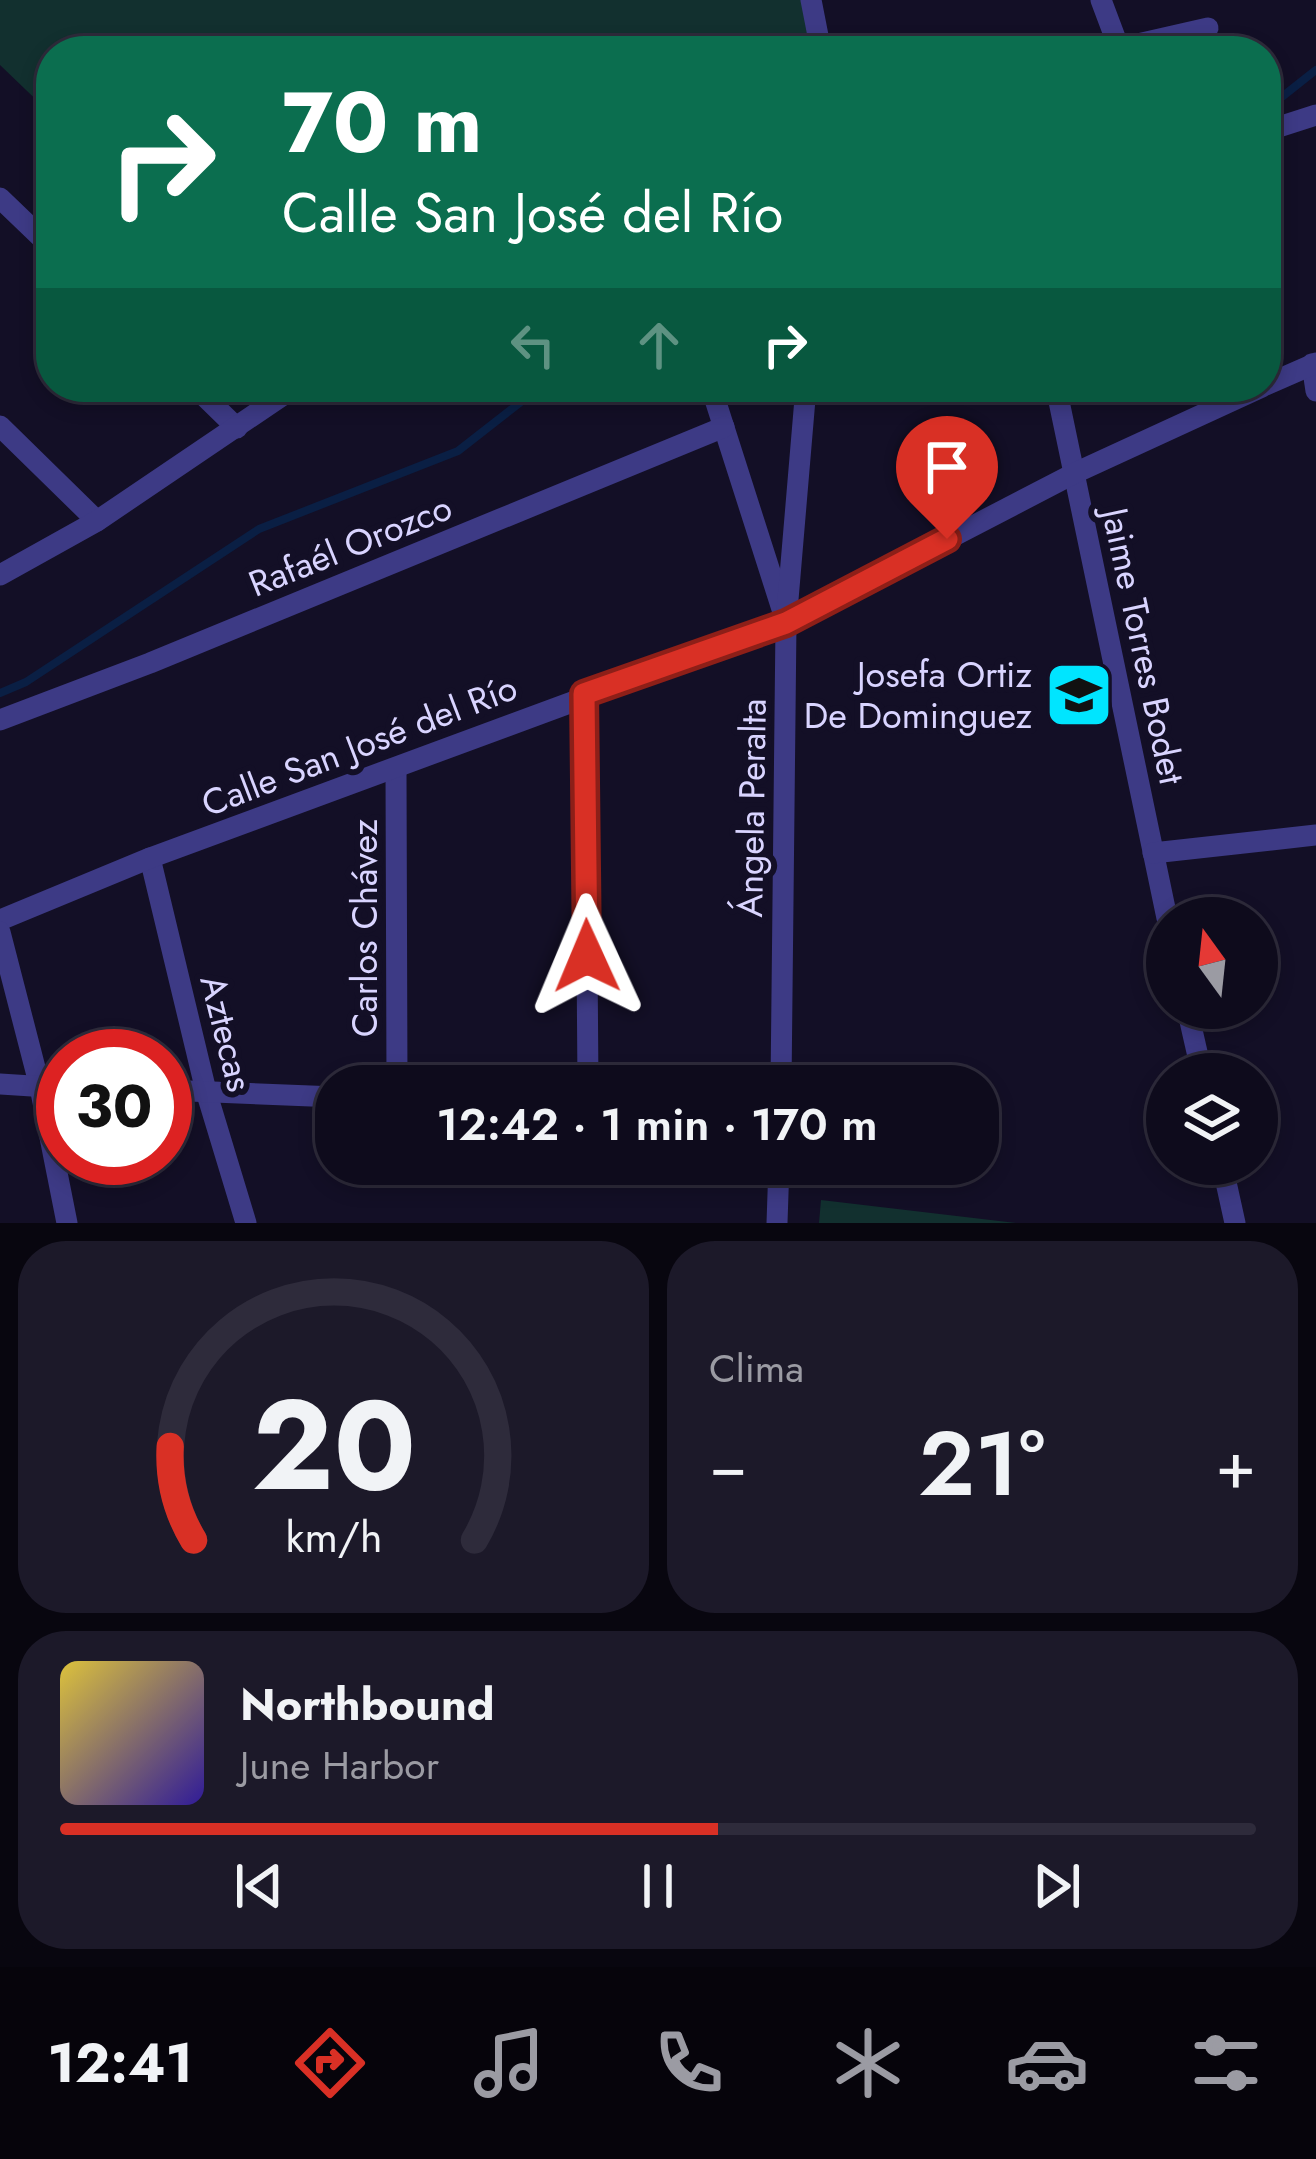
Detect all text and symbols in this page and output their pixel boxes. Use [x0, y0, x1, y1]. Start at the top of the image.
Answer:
text: 70 m [282, 62, 482, 184]
icon: right [84, 84, 240, 240]
text: Calle San José del Río [282, 174, 783, 252]
icon: left [500, 312, 566, 378]
icon: ahead [626, 312, 692, 378]
icon: right [752, 312, 818, 378]
pin [896, 416, 998, 539]
icon: arrive [914, 434, 980, 500]
street label: Rafaél Orozco [241, 481, 459, 609]
street label: Jaime Torres Bodet [1089, 499, 1199, 789]
place label: Josefa Ortiz De Dominguez [804, 648, 1032, 741]
school or university icon: Josefa Ortiz De Dominguez [1044, 660, 1114, 730]
street label: Calle San José del Río [194, 661, 524, 829]
street label: Ángela Peralta [723, 698, 779, 918]
street label: Carlos Chávez [338, 818, 390, 1037]
position arrow [524, 893, 650, 1019]
north arrow [1146, 897, 1278, 1029]
map controls [1146, 897, 1278, 1185]
street label: Aztecas [187, 969, 267, 1097]
speed limit sign: 30 [36, 1029, 192, 1185]
button: layers [1146, 1053, 1278, 1185]
text: 12:42 · 1 min · 170 m [436, 1092, 878, 1157]
text: Clima [709, 1340, 804, 1397]
text: 20 [251, 1355, 416, 1536]
text: 21° [918, 1399, 1045, 1529]
text: − [709, 1417, 748, 1513]
text: + [1215, 1417, 1256, 1513]
text: km/h [285, 1506, 382, 1568]
text: Northbound [240, 1672, 495, 1737]
text: June Harbor [240, 1737, 439, 1794]
icon: previous [226, 1853, 292, 1919]
icon: pause [625, 1853, 691, 1919]
icon: next [1024, 1853, 1090, 1919]
icon: directions [288, 2021, 372, 2105]
icon: music [467, 2021, 551, 2105]
icon: phone [647, 2021, 731, 2105]
icon: climate [826, 2021, 910, 2105]
icon: car [1005, 2021, 1089, 2105]
icon: filters [1184, 2021, 1268, 2105]
text: 12:41 [48, 2024, 193, 2102]

